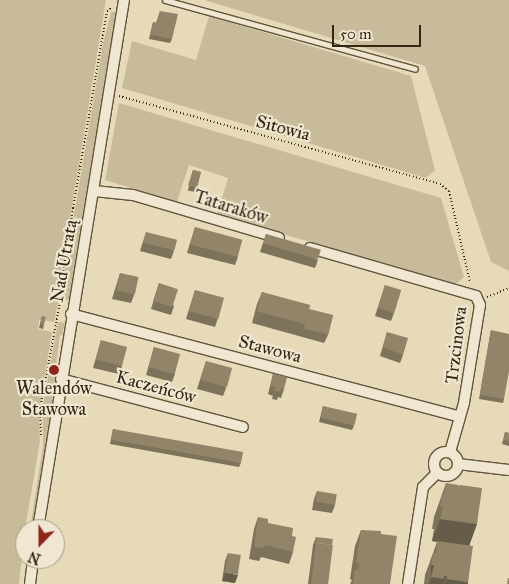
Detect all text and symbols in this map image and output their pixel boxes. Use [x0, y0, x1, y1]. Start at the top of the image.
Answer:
scale bar [334, 15, 423, 47]
text: 50 m [340, 25, 372, 43]
street label: Sitowia [254, 110, 312, 146]
street label: Tataraków [191, 186, 271, 228]
street label: Nad Utratą [46, 218, 82, 304]
street label: Trzcinowa [441, 305, 471, 385]
street label: Stawowa [236, 330, 304, 368]
marker: Walendów Stawowa [48, 364, 60, 376]
street label: Kaczeńców [114, 366, 198, 408]
place label: Walendów Stawowa [16, 378, 92, 420]
north arrow [15, 519, 65, 569]
text: N [26, 547, 43, 568]

